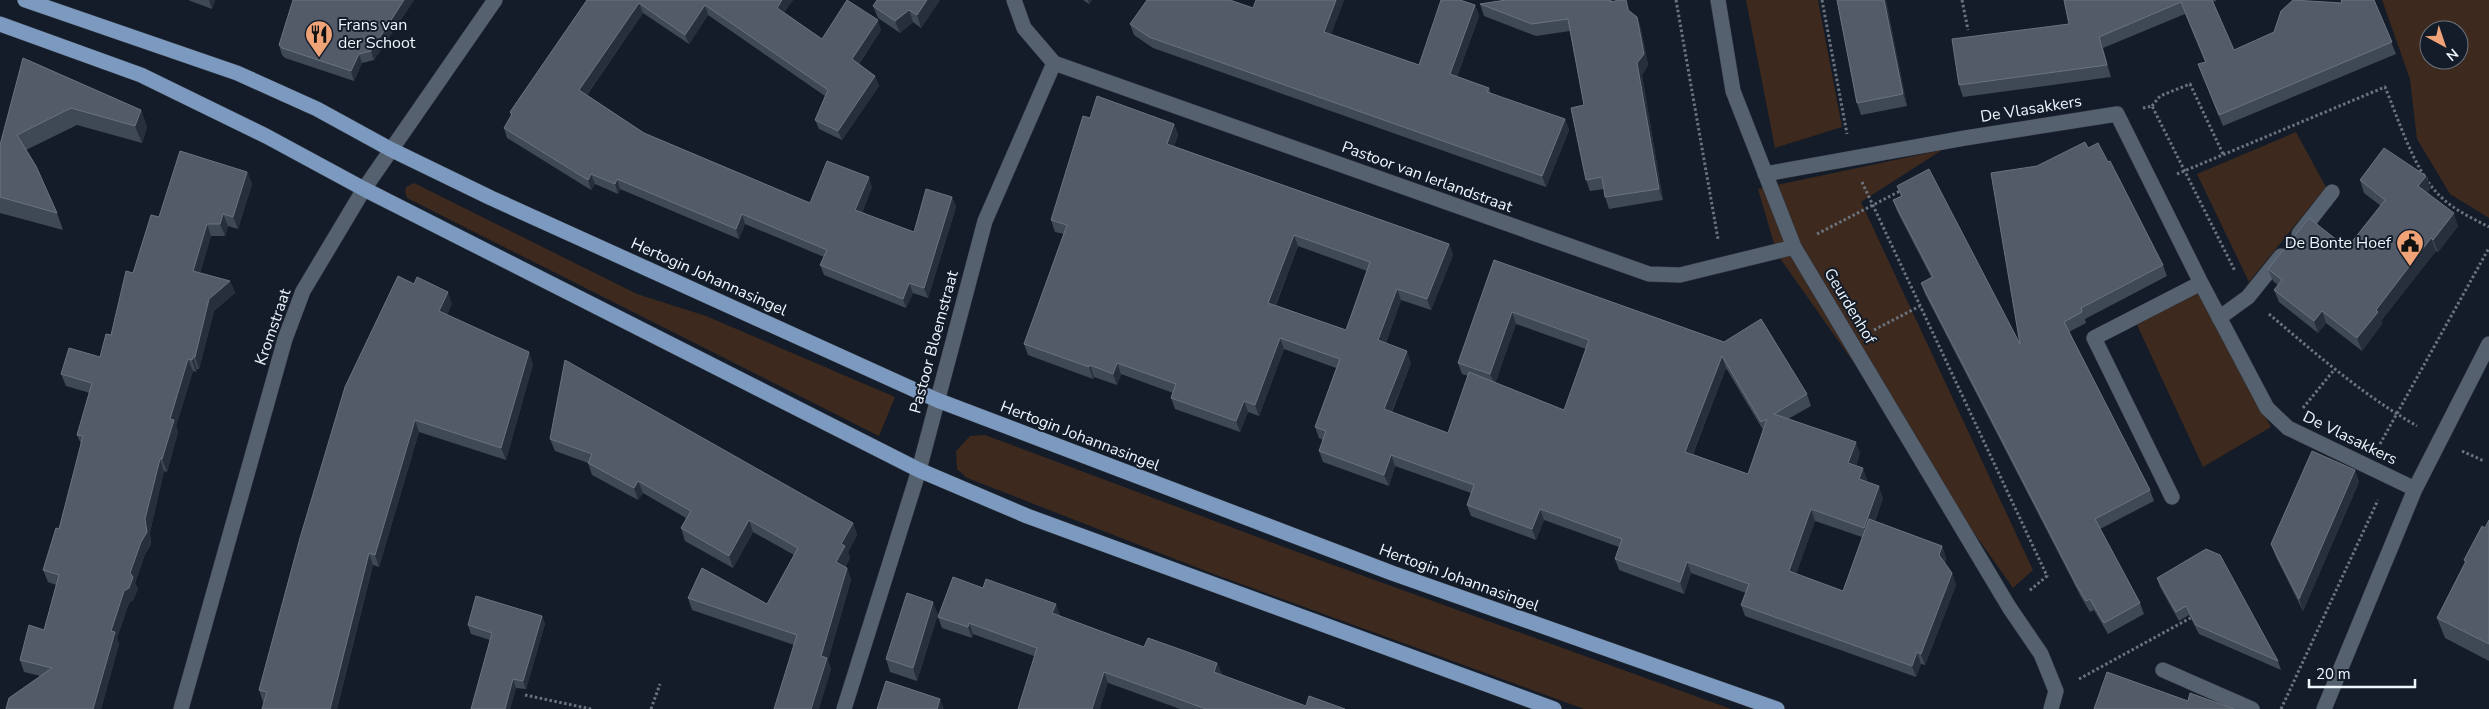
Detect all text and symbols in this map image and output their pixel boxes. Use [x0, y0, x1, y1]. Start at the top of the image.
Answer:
place label: Frans van der Schoot [338, 14, 416, 54]
restaurant icon: Frans van der Schoot [304, 19, 334, 58]
north arrow [2419, 20, 2469, 70]
text: N [2442, 44, 2462, 65]
street label: De Vlasakkers [1979, 90, 2083, 128]
street label: Pastoor van Ierlandstraat [1339, 136, 1516, 218]
public building icon: De Bonte Hoef [2395, 228, 2425, 267]
place label: De Bonte Hoef [2285, 232, 2392, 254]
street label: Hertogin Johannasingel [627, 233, 791, 322]
street label: Geurdenhof [1819, 264, 1882, 349]
street label: Pastoor Bloemstraat [904, 268, 964, 416]
street label: Kromstraat [250, 285, 296, 368]
street label: Hertogin Johannasingel [997, 395, 1163, 477]
street label: De Vlasakkers [2299, 406, 2401, 470]
street label: Hertogin Johannasingel [1376, 539, 1542, 617]
scale bar [2309, 656, 2415, 688]
text: 20 m [2316, 664, 2351, 684]

